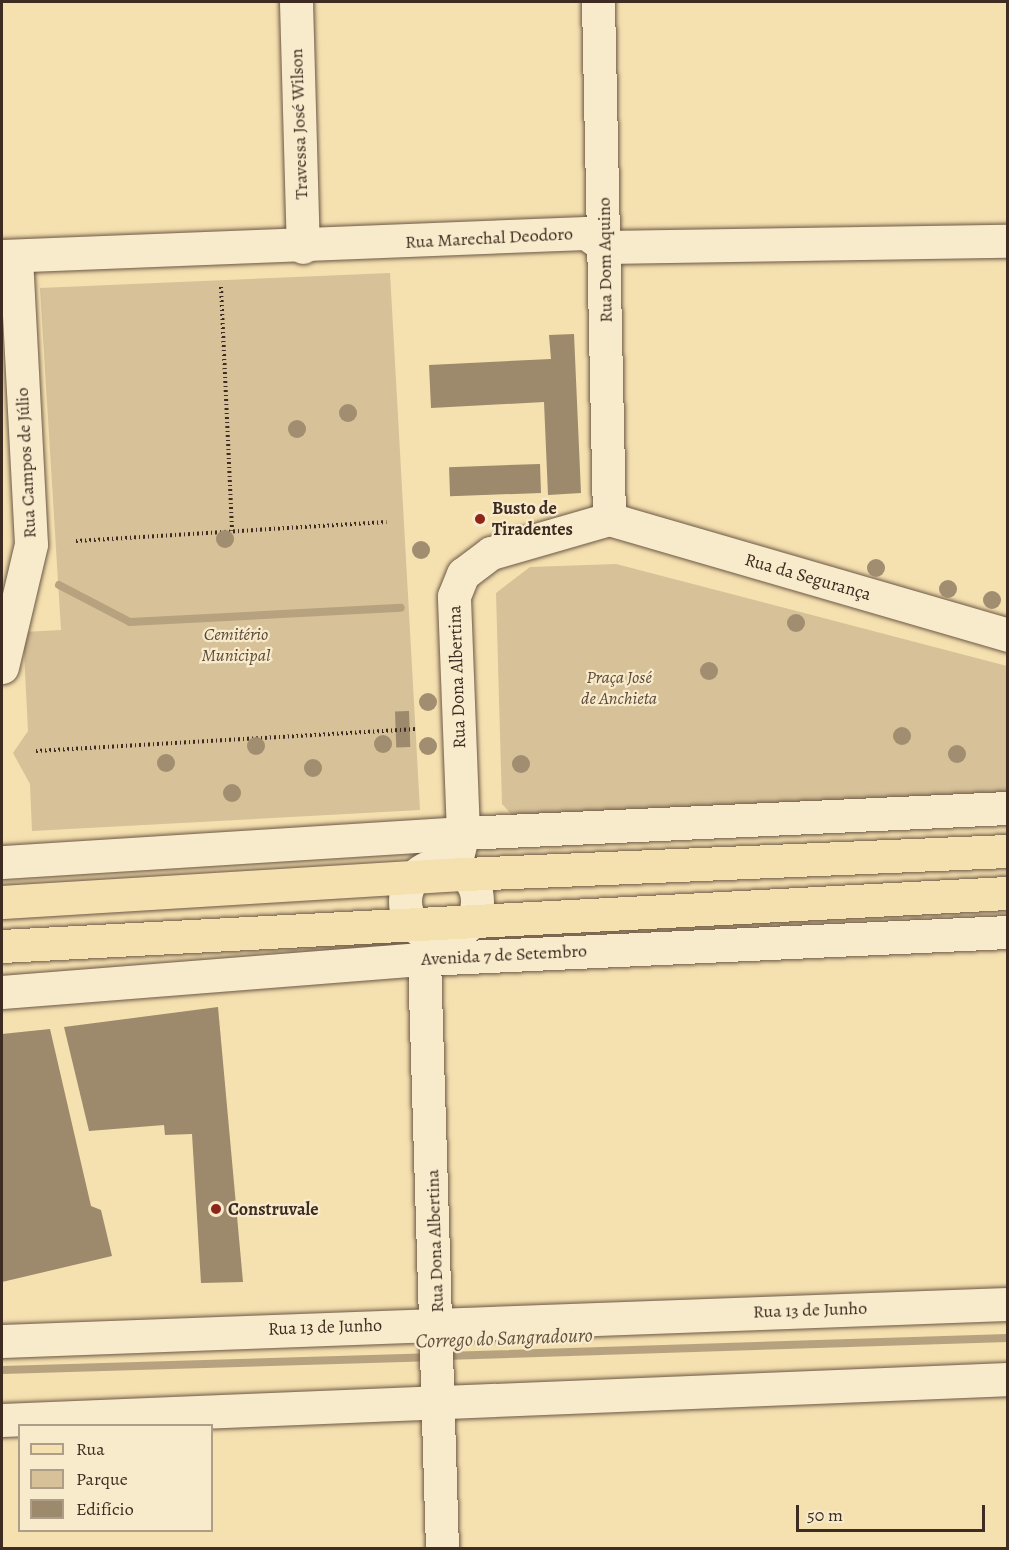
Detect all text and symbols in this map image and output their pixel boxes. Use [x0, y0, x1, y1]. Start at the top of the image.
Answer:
street label: Travessa José Wilson [286, 48, 312, 200]
street label: Rua Dom Aquino [593, 197, 617, 323]
street label: Rua Marechal Deodoro [405, 223, 573, 253]
street label: Rua Campos de Júlio [11, 387, 41, 539]
place label: Busto de Tiradentes [492, 498, 573, 540]
marker: Busto de Tiradentes [473, 512, 487, 526]
street label: Rua da Segurança [742, 549, 874, 605]
street label: Rua Dona Albertina [444, 605, 470, 749]
park label: Cemitério Municipal [202, 624, 270, 666]
park label: Praça José de Anchieta [581, 667, 657, 710]
street label: Avenida 7 de Setembro [421, 940, 587, 970]
street label: Rua Dona Albertina [422, 1169, 448, 1313]
place label: Construvale [228, 1198, 319, 1220]
marker: Construvale [209, 1202, 223, 1216]
street label: Rua 13 de Junho [753, 1297, 867, 1323]
street label: Rua 13 de Junho [268, 1314, 382, 1340]
water label: Corrego do Sangradouro [415, 1323, 593, 1353]
legend [18, 1424, 213, 1532]
text: Rua [76, 1437, 105, 1461]
text: Parque [76, 1467, 128, 1491]
scale bar [799, 1493, 988, 1531]
text: Edifício [76, 1497, 134, 1521]
text: 50 m [807, 1503, 843, 1527]

